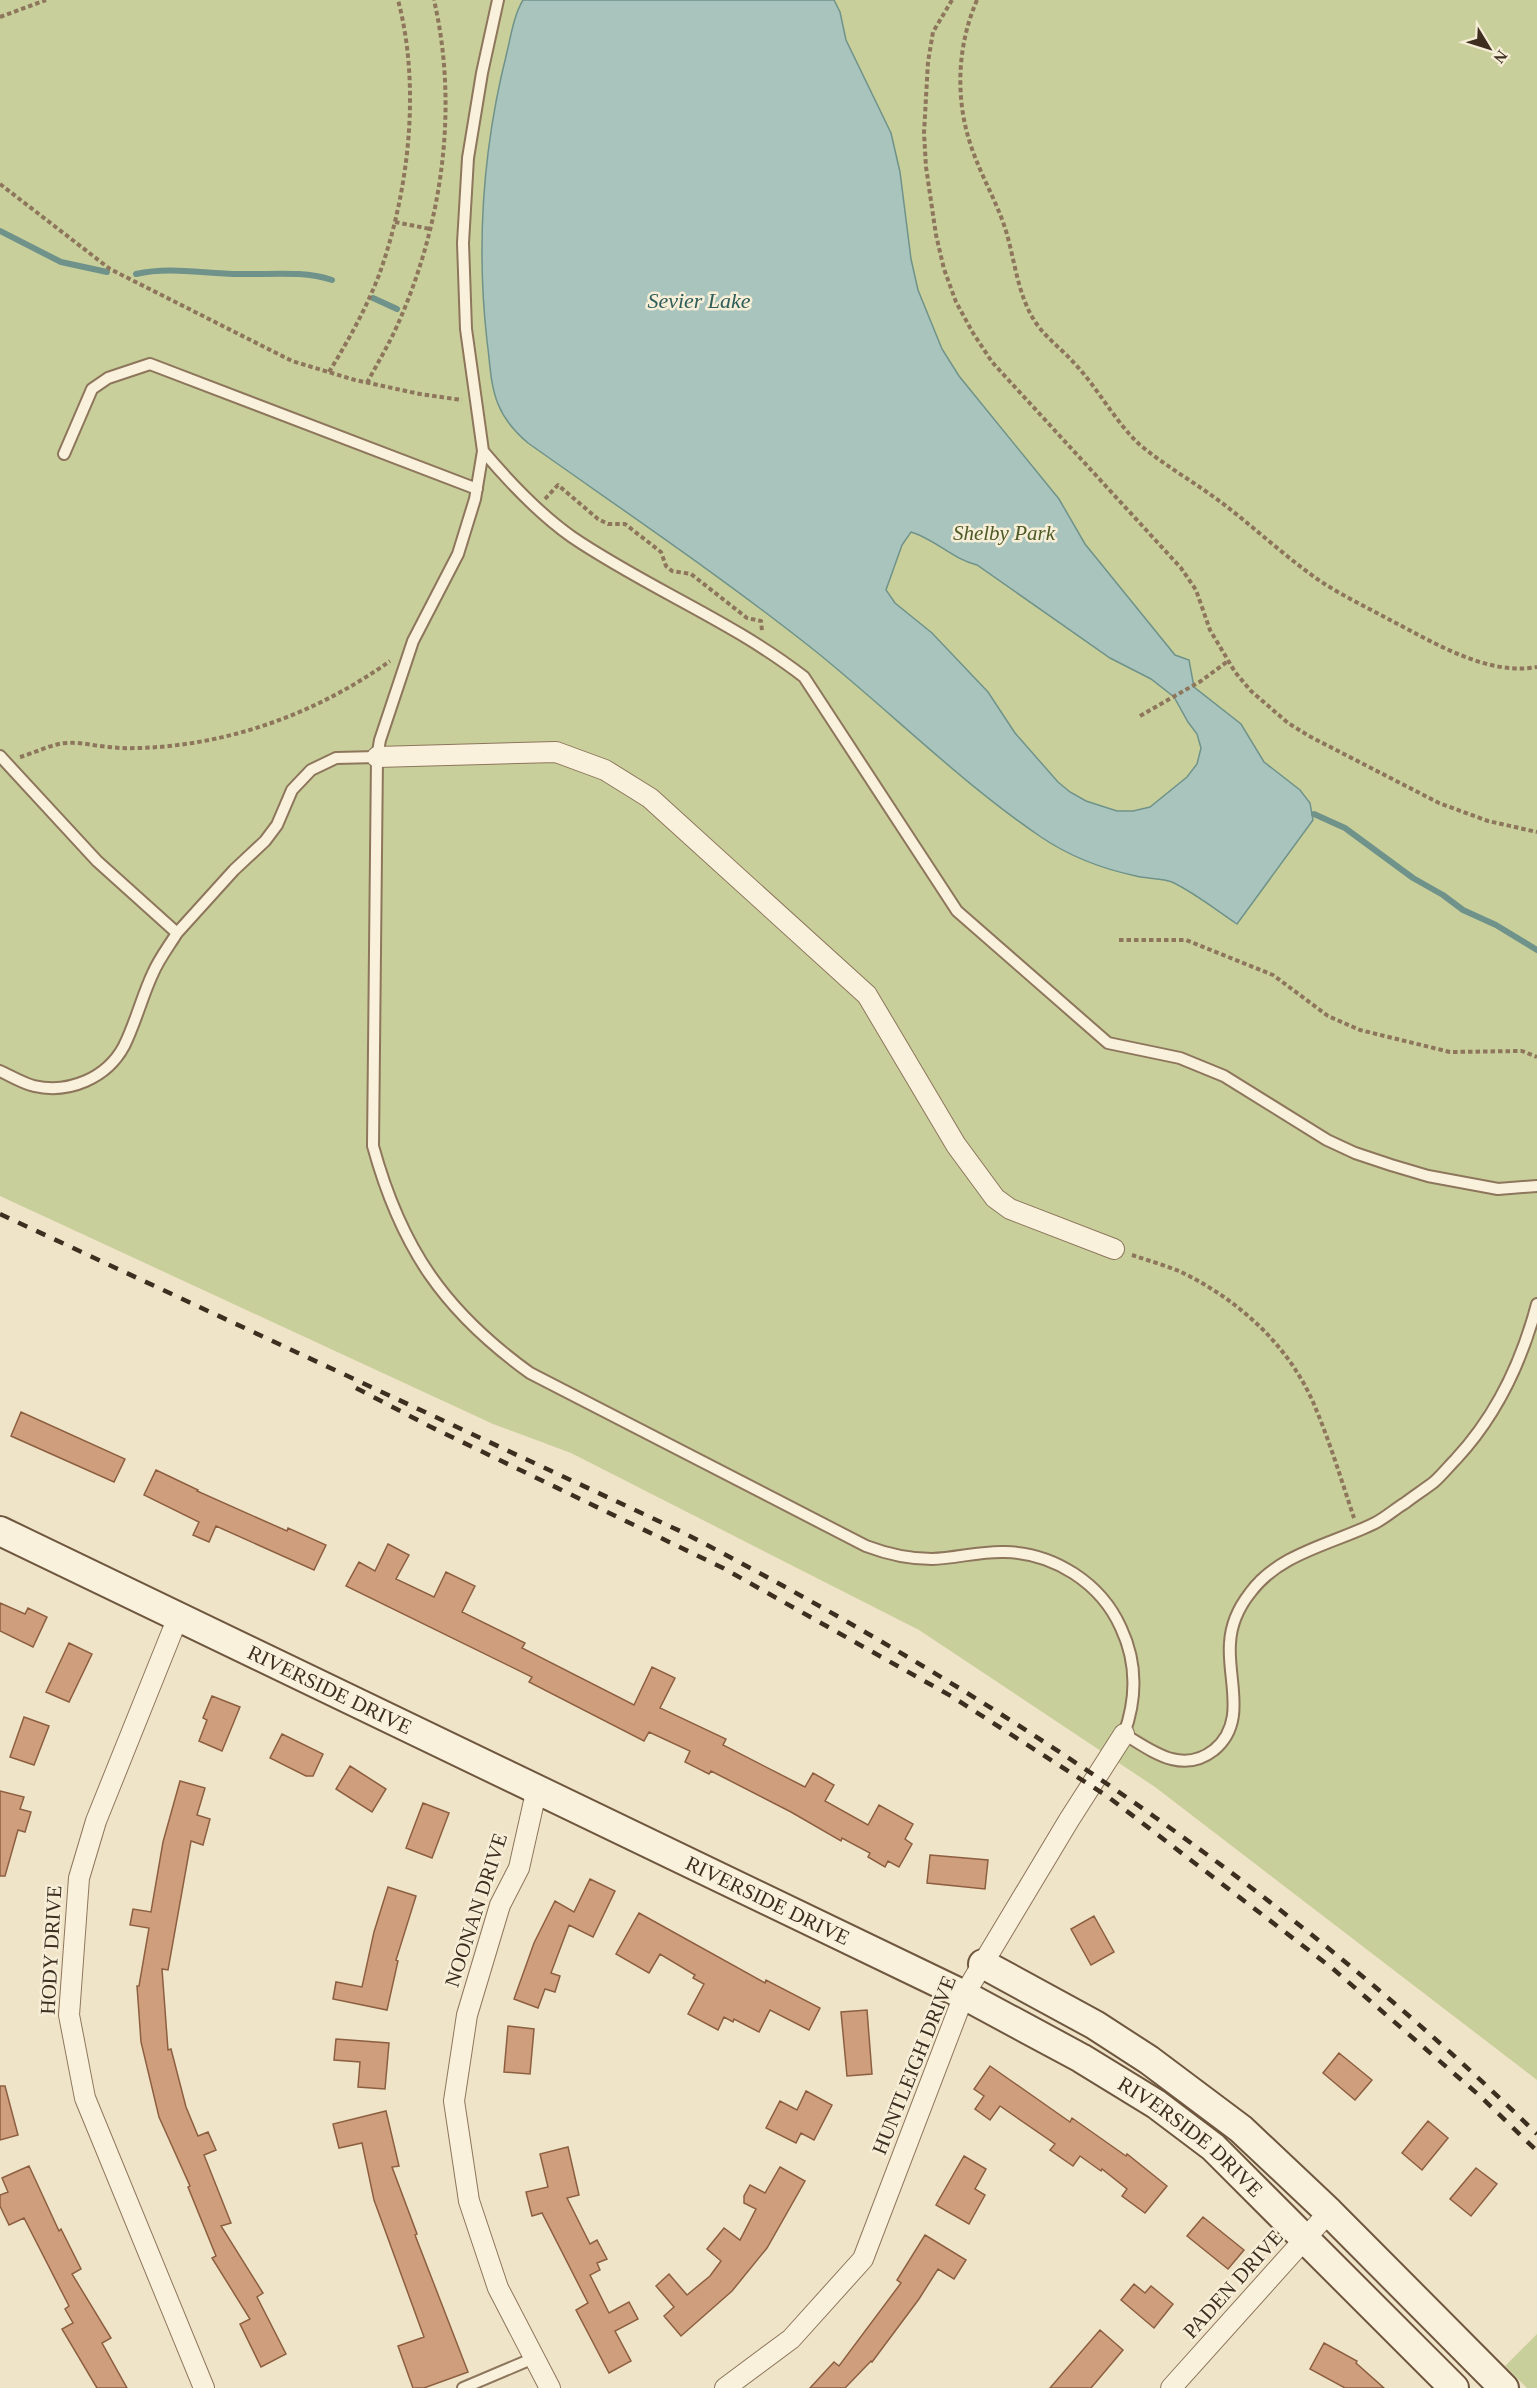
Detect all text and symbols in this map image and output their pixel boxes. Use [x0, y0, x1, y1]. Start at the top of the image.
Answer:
north arrow [1459, 18, 1519, 78]
text: N [1490, 47, 1511, 67]
water label: Sevier Lake [647, 288, 751, 313]
park label: Shelby Park [953, 521, 1056, 545]
street label: RIVERSIDE DRIVE [244, 1640, 416, 1739]
street label: NOONAN DRIVE [440, 1830, 512, 1990]
street label: RIVERSIDE DRIVE [682, 1851, 854, 1950]
street label: HODY DRIVE [36, 1885, 66, 2015]
street label: HUNTLEIGH DRIVE [867, 1972, 961, 2158]
street label: RIVERSIDE DRIVE [1114, 2072, 1268, 2202]
street label: PADEN DRIVE [1178, 2225, 1288, 2343]

